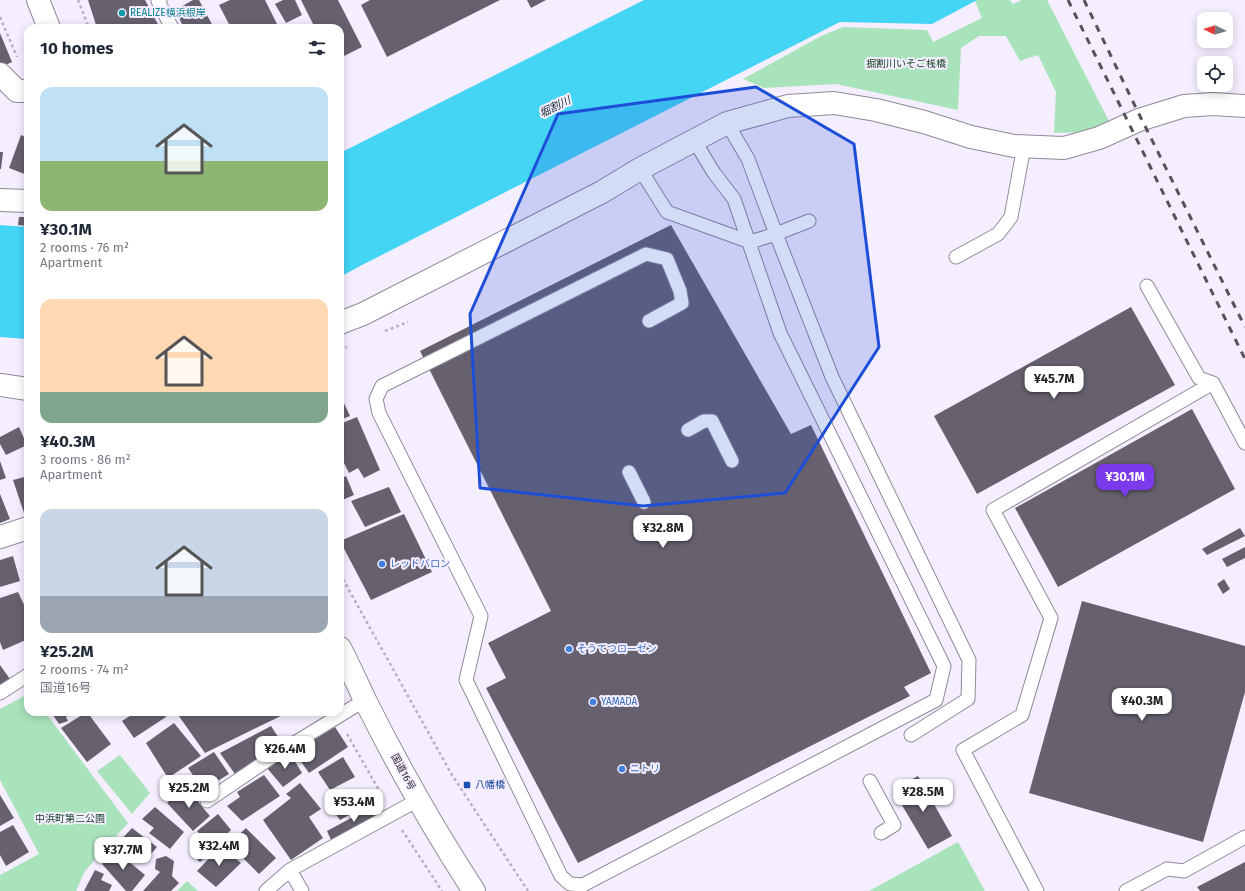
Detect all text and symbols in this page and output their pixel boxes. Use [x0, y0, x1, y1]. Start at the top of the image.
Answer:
place label: REALIZE横浜根岸 [130, 7, 206, 19]
marker: REALIZE横浜根岸 [117, 8, 127, 18]
north arrow [1197, 12, 1233, 48]
map controls [1197, 12, 1233, 92]
icon: filters [306, 37, 328, 59]
text: 10 homes [40, 38, 114, 59]
button: locate [1197, 56, 1233, 92]
park label: 掘割川いそご桟橋 [866, 58, 946, 70]
water label: 堀割川 [537, 93, 574, 120]
icon: home [148, 113, 220, 185]
text: ¥30.1M [40, 219, 92, 240]
text: 2 rooms · 76 m² [40, 240, 129, 255]
text: Apartment [40, 255, 102, 270]
icon: home [148, 325, 220, 397]
pin: ¥45.7M [1021, 366, 1087, 400]
text: ¥45.7M [1034, 371, 1074, 386]
text: ¥40.3M [40, 431, 95, 452]
text: 3 rooms · 86 m² [40, 452, 131, 467]
pin: ¥30.1M [1092, 464, 1158, 498]
text: Apartment [40, 467, 102, 482]
text: ¥30.1M [1105, 469, 1145, 484]
pin: ¥32.8M [630, 515, 696, 549]
text: ¥32.8M [642, 520, 684, 535]
icon: home [148, 535, 220, 607]
place label: レッドバロン [390, 558, 450, 570]
marker: レッドバロン [377, 559, 387, 569]
text: ¥25.2M [40, 641, 94, 662]
place label: そうてつローゼン [577, 643, 657, 655]
marker: そうてつローゼン [564, 644, 574, 654]
text: 2 rooms · 74 m² [40, 662, 129, 677]
text: 国道16号 [40, 680, 92, 695]
pin: ¥40.3M [1109, 688, 1175, 722]
text: ¥40.3M [1121, 693, 1163, 708]
place label: YAMADA [601, 696, 638, 708]
marker: YAMADA [588, 697, 598, 707]
pin: ¥26.4M [252, 736, 318, 770]
text: ¥26.4M [264, 741, 306, 756]
street label: 国道16号 [388, 752, 418, 792]
place label: ニトリ [630, 763, 660, 775]
marker: ニトリ [617, 764, 627, 774]
pin: ¥25.2M [156, 775, 222, 809]
place label: 八幡橋 [475, 779, 505, 791]
pin: ¥28.5M [890, 779, 956, 813]
text: ¥25.2M [169, 780, 209, 795]
marker: 八幡橋 [462, 780, 472, 790]
text: ¥28.5M [902, 784, 944, 799]
pin: ¥53.4M [321, 789, 387, 823]
text: ¥53.4M [333, 794, 375, 809]
park label: 中浜町第二公園 [35, 813, 105, 825]
pin: ¥32.4M [186, 833, 252, 867]
pin: ¥37.7M [90, 837, 156, 871]
text: ¥32.4M [199, 838, 239, 853]
text: ¥37.7M [103, 842, 143, 857]

